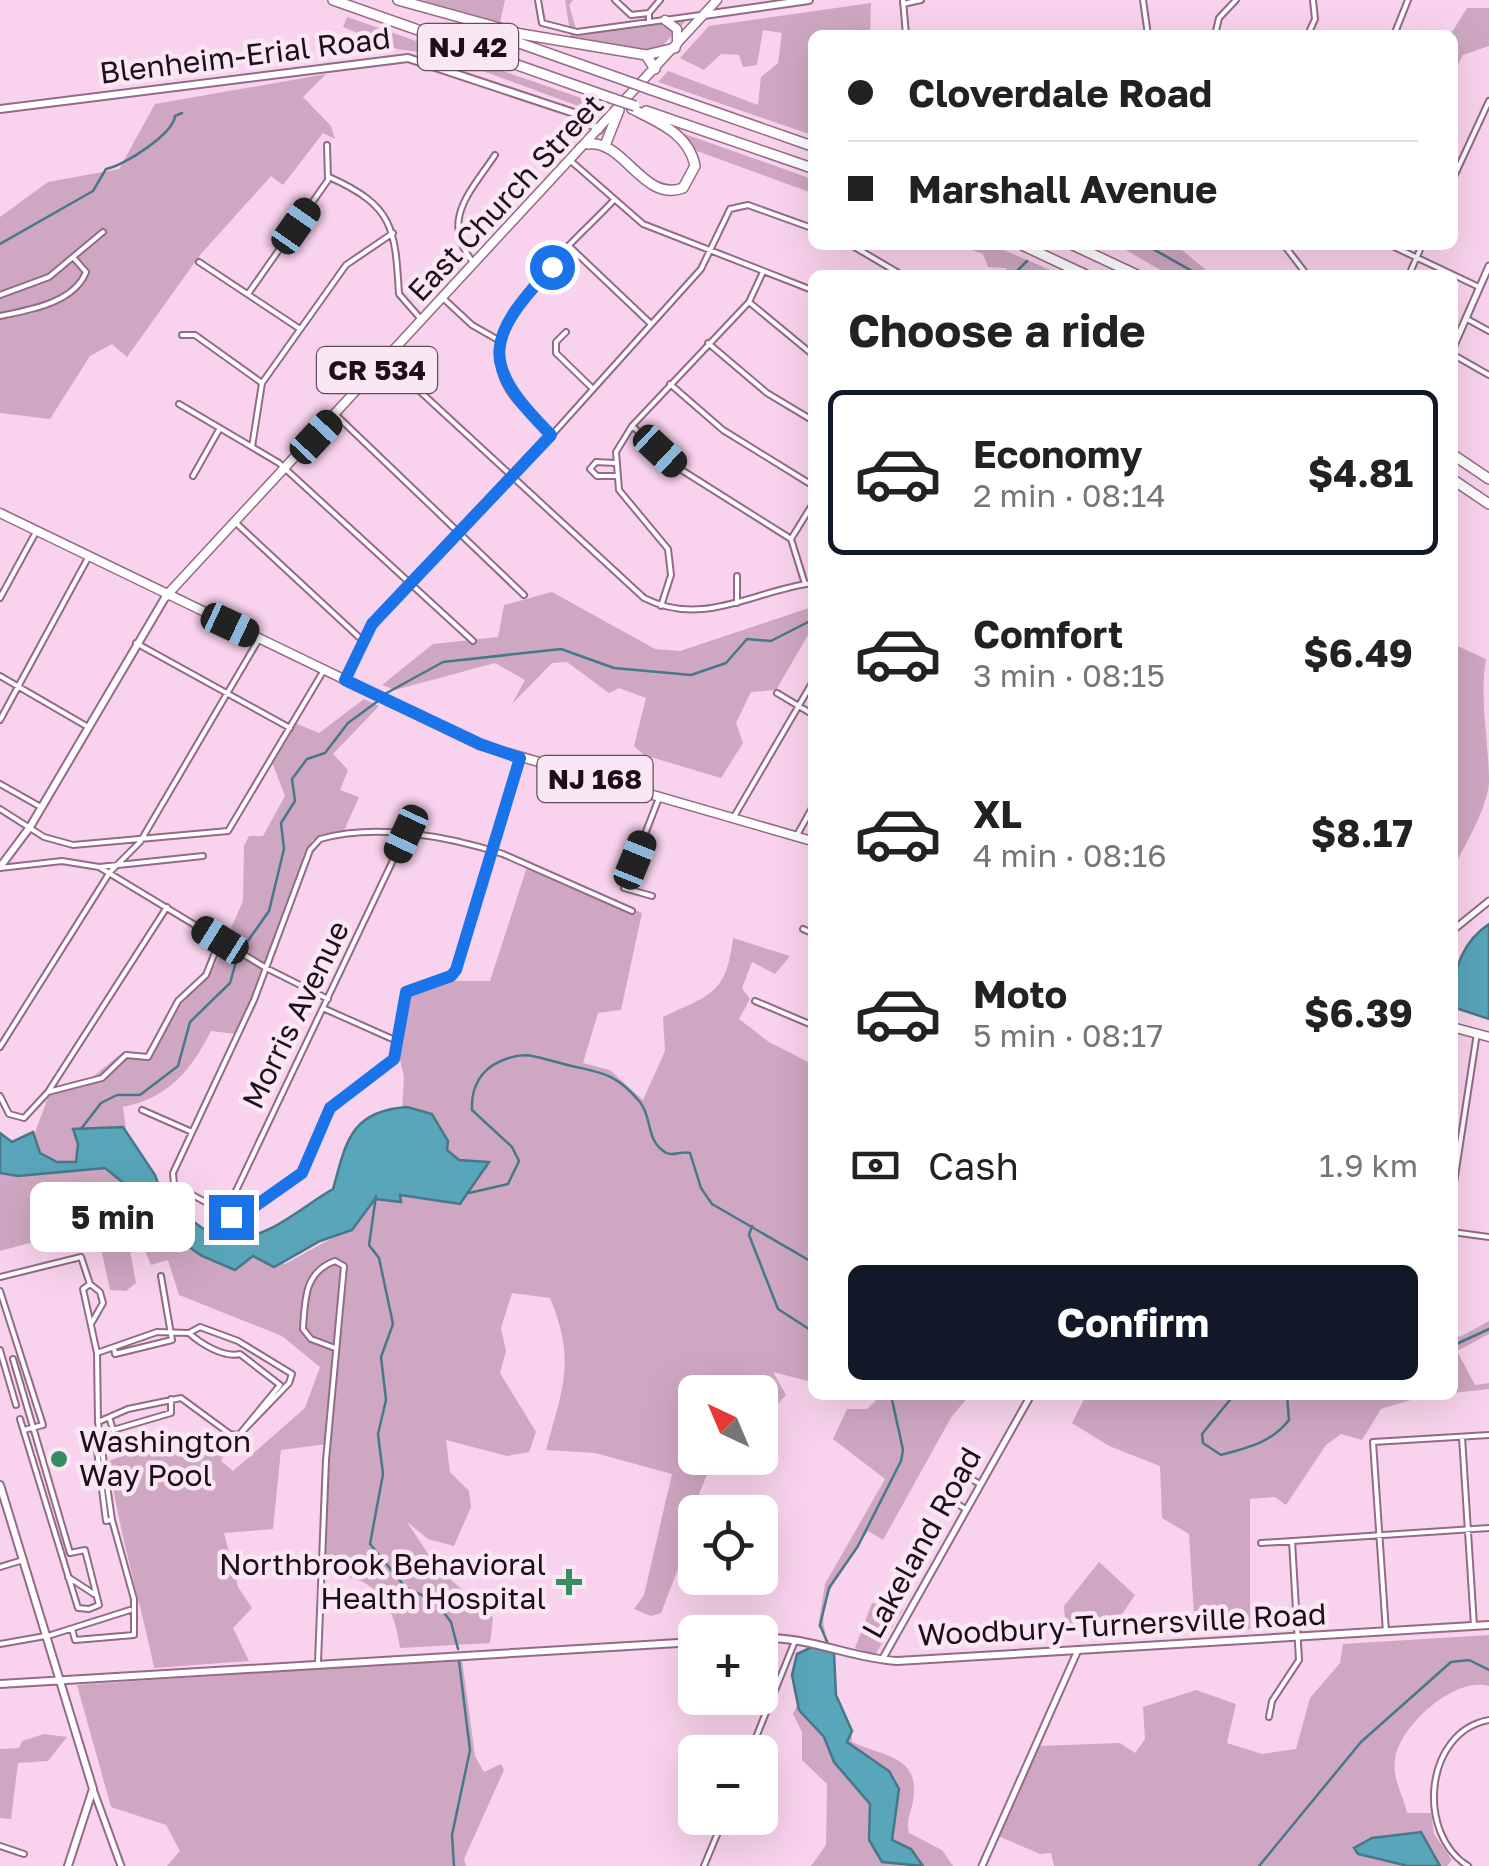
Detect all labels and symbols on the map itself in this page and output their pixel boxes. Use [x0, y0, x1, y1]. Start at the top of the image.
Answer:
street label: Blenheim-Erial Road [97, 19, 392, 91]
road number: NJ 42 [418, 24, 518, 70]
street label: East Church Street [400, 86, 610, 308]
car [267, 193, 325, 259]
route start [530, 245, 575, 290]
road number: CR 534 [317, 347, 437, 393]
car [285, 405, 347, 469]
car [628, 420, 692, 482]
car [196, 599, 264, 651]
road number: NJ 168 [538, 756, 652, 802]
car [380, 800, 432, 868]
car [610, 827, 660, 893]
car [187, 911, 253, 969]
street label: Morris Avenue [234, 915, 356, 1114]
callout: 5 min [31, 1182, 196, 1252]
route end [209, 1195, 254, 1240]
north arrow [678, 1375, 778, 1475]
place label: Washington Way Pool [79, 1423, 251, 1493]
street label: Lakeland Road [854, 1441, 988, 1644]
marker: Washington Way Pool [48, 1448, 70, 1470]
place label: Northbrook Behavioral Health Hospital [219, 1546, 546, 1616]
marker: Northbrook Behavioral Health Hospital [556, 1569, 582, 1595]
street label: Woodbury-Turnersville Road [917, 1595, 1327, 1653]

